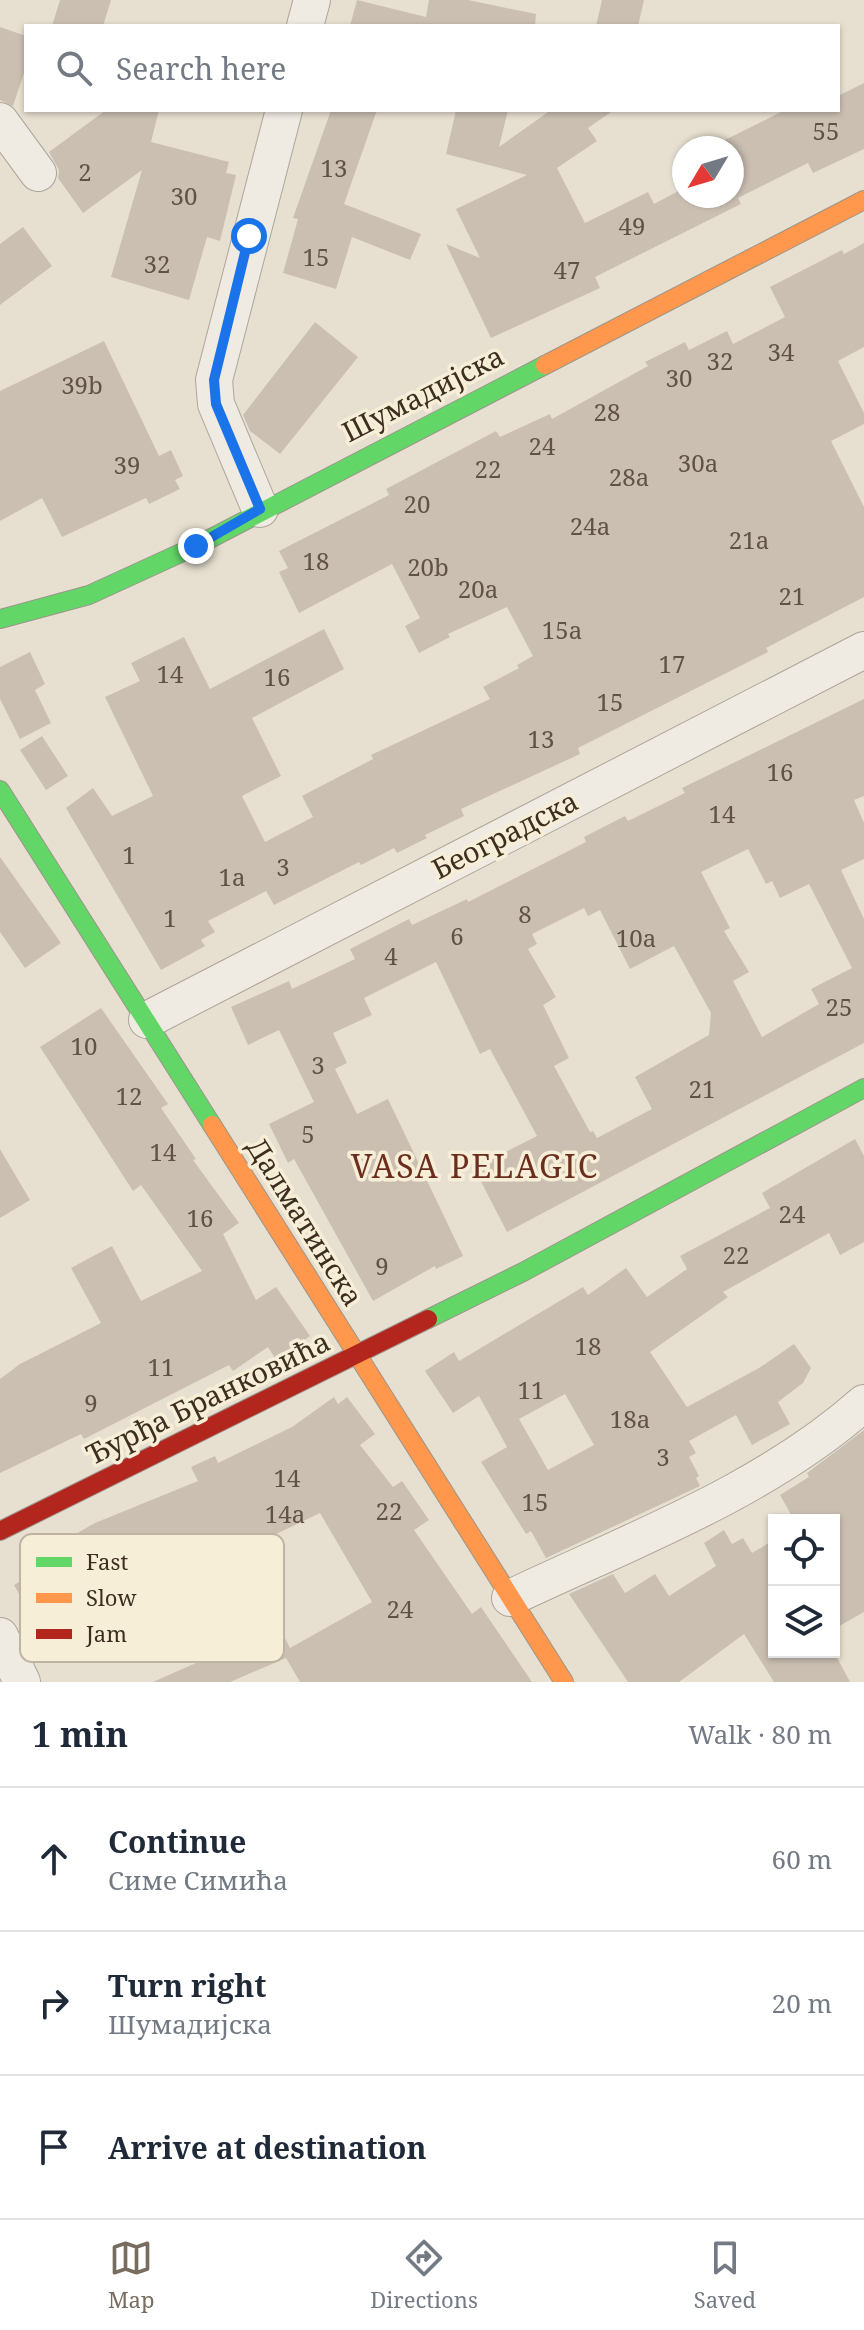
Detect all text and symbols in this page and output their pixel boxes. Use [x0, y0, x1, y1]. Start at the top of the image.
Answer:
search box [24, 24, 840, 112]
icon: search [52, 46, 96, 90]
text: Search here [116, 48, 286, 89]
house number: 55 [813, 114, 839, 147]
north arrow [672, 136, 744, 208]
house number: 13 [321, 151, 347, 184]
house number: 2 [78, 155, 92, 188]
house number: 30 [171, 179, 197, 212]
house number: 49 [619, 209, 645, 242]
route start [231, 218, 267, 254]
house number: 15 [303, 240, 329, 273]
house number: 32 [144, 247, 170, 280]
house number: 47 [554, 253, 580, 286]
house number: 34 [768, 335, 795, 368]
street label: Шумадијска [335, 336, 510, 450]
house number: 32 [707, 344, 733, 377]
house number: 30 [666, 361, 692, 394]
house number: 39b [61, 368, 103, 401]
house number: 28 [594, 395, 620, 428]
house number: 24 [529, 429, 556, 462]
house number: 30a [678, 446, 718, 479]
house number: 39 [114, 448, 140, 481]
house number: 22 [475, 452, 501, 485]
house number: 28a [609, 460, 649, 493]
house number: 20 [404, 487, 430, 520]
house number: 24a [570, 509, 610, 542]
house number: 21a [729, 523, 769, 556]
route end [178, 528, 214, 564]
house number: 18 [303, 544, 329, 577]
house number: 20b [407, 550, 449, 583]
house number: 20a [458, 572, 498, 605]
house number: 21 [779, 579, 805, 612]
house number: 15a [542, 613, 582, 646]
house number: 17 [659, 647, 685, 680]
house number: 14 [157, 657, 184, 690]
house number: 16 [264, 660, 290, 693]
house number: 15 [597, 685, 623, 718]
house number: 13 [528, 722, 554, 755]
house number: 16 [767, 755, 793, 788]
street label: Београдска [425, 781, 584, 887]
house number: 14 [709, 797, 736, 830]
house number: 1 [122, 838, 136, 871]
house number: 3 [276, 850, 290, 883]
house number: 1a [219, 860, 245, 893]
house number: 8 [518, 897, 532, 930]
house number: 1 [163, 901, 177, 934]
house number: 6 [450, 919, 464, 952]
house number: 10a [616, 921, 656, 954]
house number: 4 [384, 939, 398, 972]
house number: 25 [826, 990, 852, 1023]
house number: 10 [71, 1029, 97, 1062]
house number: 3 [311, 1048, 325, 1081]
house number: 21 [689, 1072, 715, 1105]
house number: 12 [116, 1079, 142, 1112]
house number: 5 [301, 1117, 315, 1150]
street label: Далматинска [239, 1130, 373, 1313]
house number: 14 [150, 1135, 177, 1168]
district label: VASA PELAGIC [351, 1144, 599, 1187]
house number: 24 [779, 1197, 806, 1230]
house number: 16 [187, 1201, 213, 1234]
house number: 22 [723, 1238, 749, 1271]
house number: 9 [375, 1249, 389, 1282]
street label: Ђурђа Бранковића [79, 1322, 336, 1473]
house number: 18 [575, 1329, 601, 1362]
house number: 11 [148, 1350, 174, 1383]
house number: 11 [518, 1373, 544, 1406]
house number: 9 [84, 1386, 98, 1419]
house number: 18a [610, 1402, 650, 1435]
house number: 3 [656, 1440, 670, 1473]
house number: 14 [274, 1461, 301, 1494]
house number: 15 [522, 1485, 548, 1518]
house number: 22 [376, 1494, 402, 1527]
house number: 14a [265, 1497, 305, 1530]
map controls [768, 1514, 840, 1658]
button: locate [768, 1514, 840, 1586]
legend [20, 1534, 284, 1662]
text: Fast [86, 1546, 128, 1576]
text: Slow [86, 1582, 136, 1612]
button: layers [768, 1586, 840, 1658]
house number: 24 [387, 1592, 414, 1625]
text: Jam [85, 1618, 127, 1648]
text: 1 min [32, 1711, 128, 1757]
text: Walk · 80 m [688, 1716, 832, 1752]
text: Continue [108, 1821, 246, 1862]
icon: ahead [32, 1837, 76, 1881]
text: 60 m [772, 1841, 832, 1877]
text: Симе Симића [108, 1862, 288, 1898]
text: Turn right [108, 1965, 266, 2006]
icon: right [32, 1981, 76, 2025]
text: 20 m [772, 1985, 832, 2021]
text: Шумадијска [108, 2006, 272, 2042]
icon: arrive [32, 2125, 76, 2169]
text: Arrive at destination [108, 2127, 427, 2168]
tab: Map [108, 2236, 154, 2314]
tab: Directions [370, 2236, 478, 2314]
tab: Saved [694, 2236, 756, 2314]

